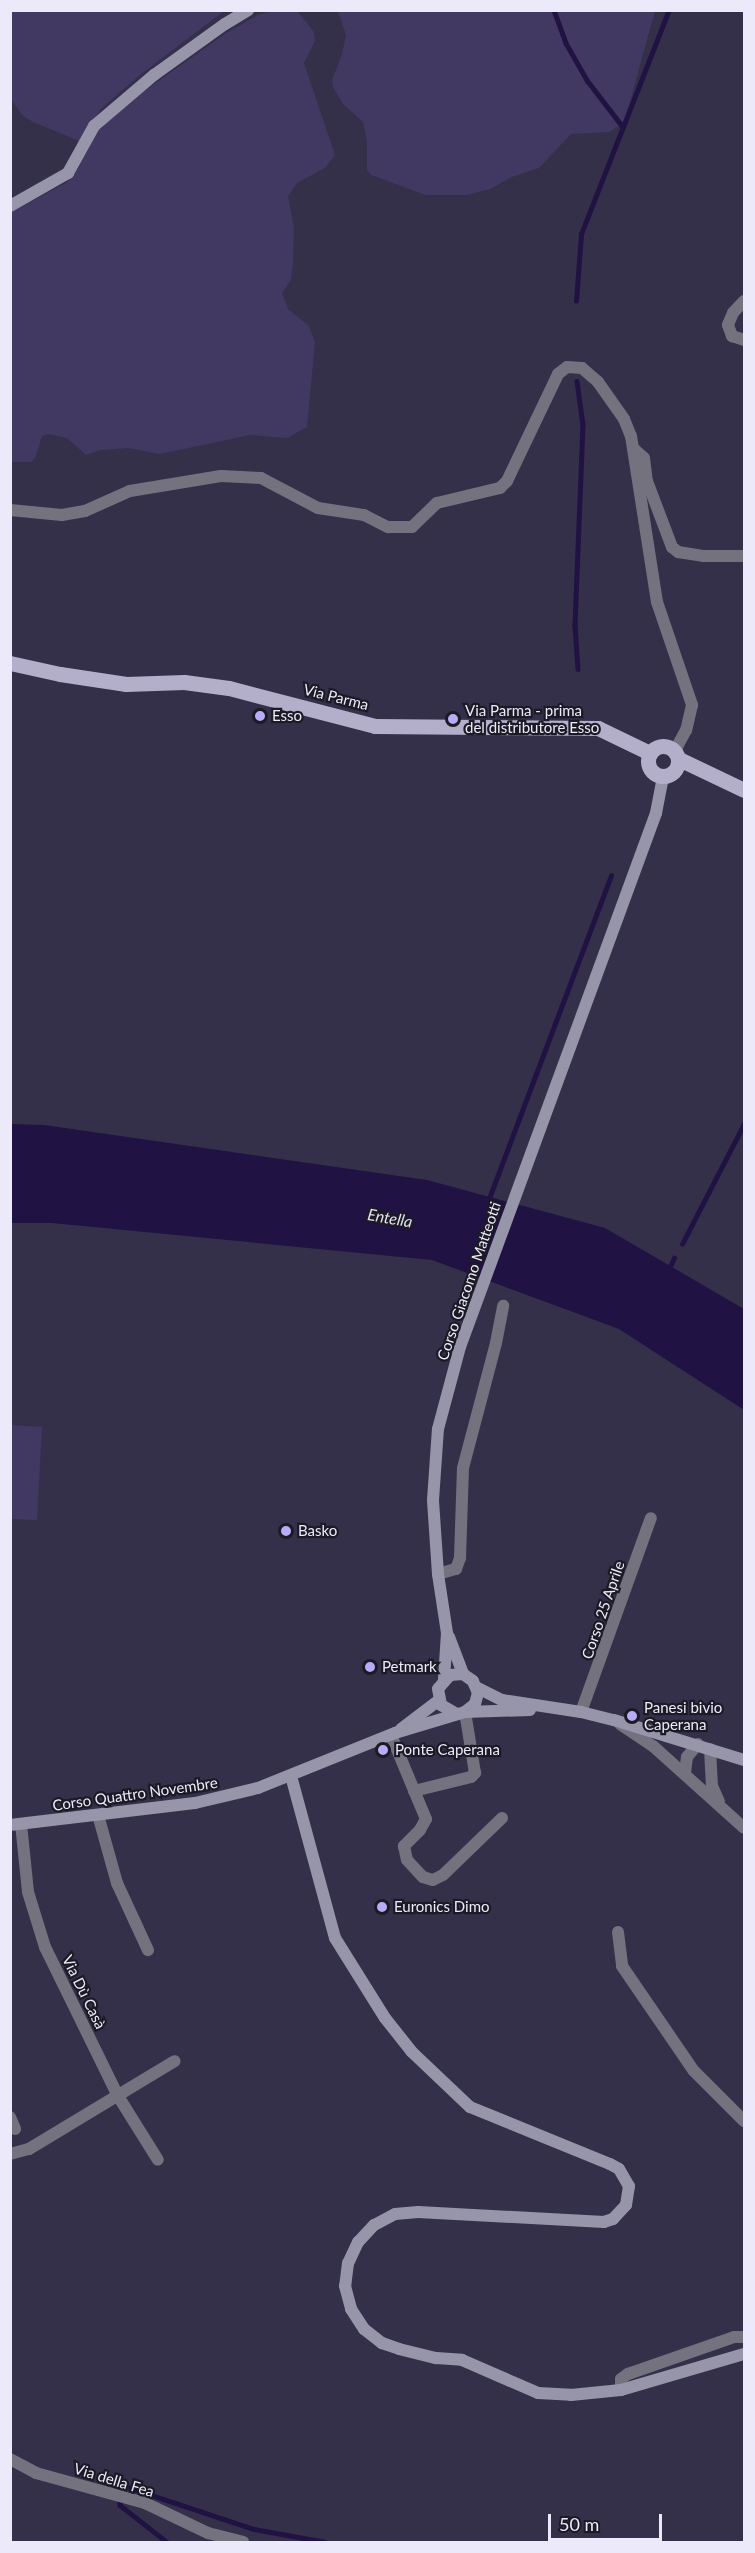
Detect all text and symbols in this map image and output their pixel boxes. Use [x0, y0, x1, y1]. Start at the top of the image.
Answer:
street label: Via Parma [302, 680, 370, 714]
place label: Via Parma - prima del distributore Esso [465, 701, 599, 736]
place label: Esso [272, 707, 302, 725]
marker: Esso [253, 709, 267, 723]
marker: Via Parma - prima del distributore Esso [446, 712, 460, 726]
street label: Corso Giacomo Matteotti [433, 1199, 505, 1363]
water label: Entella [366, 1205, 414, 1231]
place label: Basko [298, 1522, 337, 1540]
marker: Basko [279, 1524, 293, 1538]
street label: Corso 25 Aprile [578, 1558, 628, 1662]
place label: Petmark [382, 1658, 437, 1676]
marker: Petmark [363, 1660, 377, 1674]
place label: Panesi bivio Caperana [644, 1698, 722, 1733]
marker: Panesi bivio Caperana [625, 1709, 639, 1723]
place label: Ponte Caperana [395, 1741, 500, 1759]
marker: Ponte Caperana [376, 1743, 390, 1757]
street label: Corso Quattro Novembre [51, 1773, 219, 1815]
place label: Euronics Dimo [394, 1898, 490, 1916]
marker: Euronics Dimo [375, 1900, 389, 1914]
street label: Via Dù Casà [58, 1952, 110, 2032]
street label: Via della Fea [72, 2459, 156, 2501]
scale bar [551, 2502, 665, 2540]
text: 50 m [559, 2513, 599, 2535]

